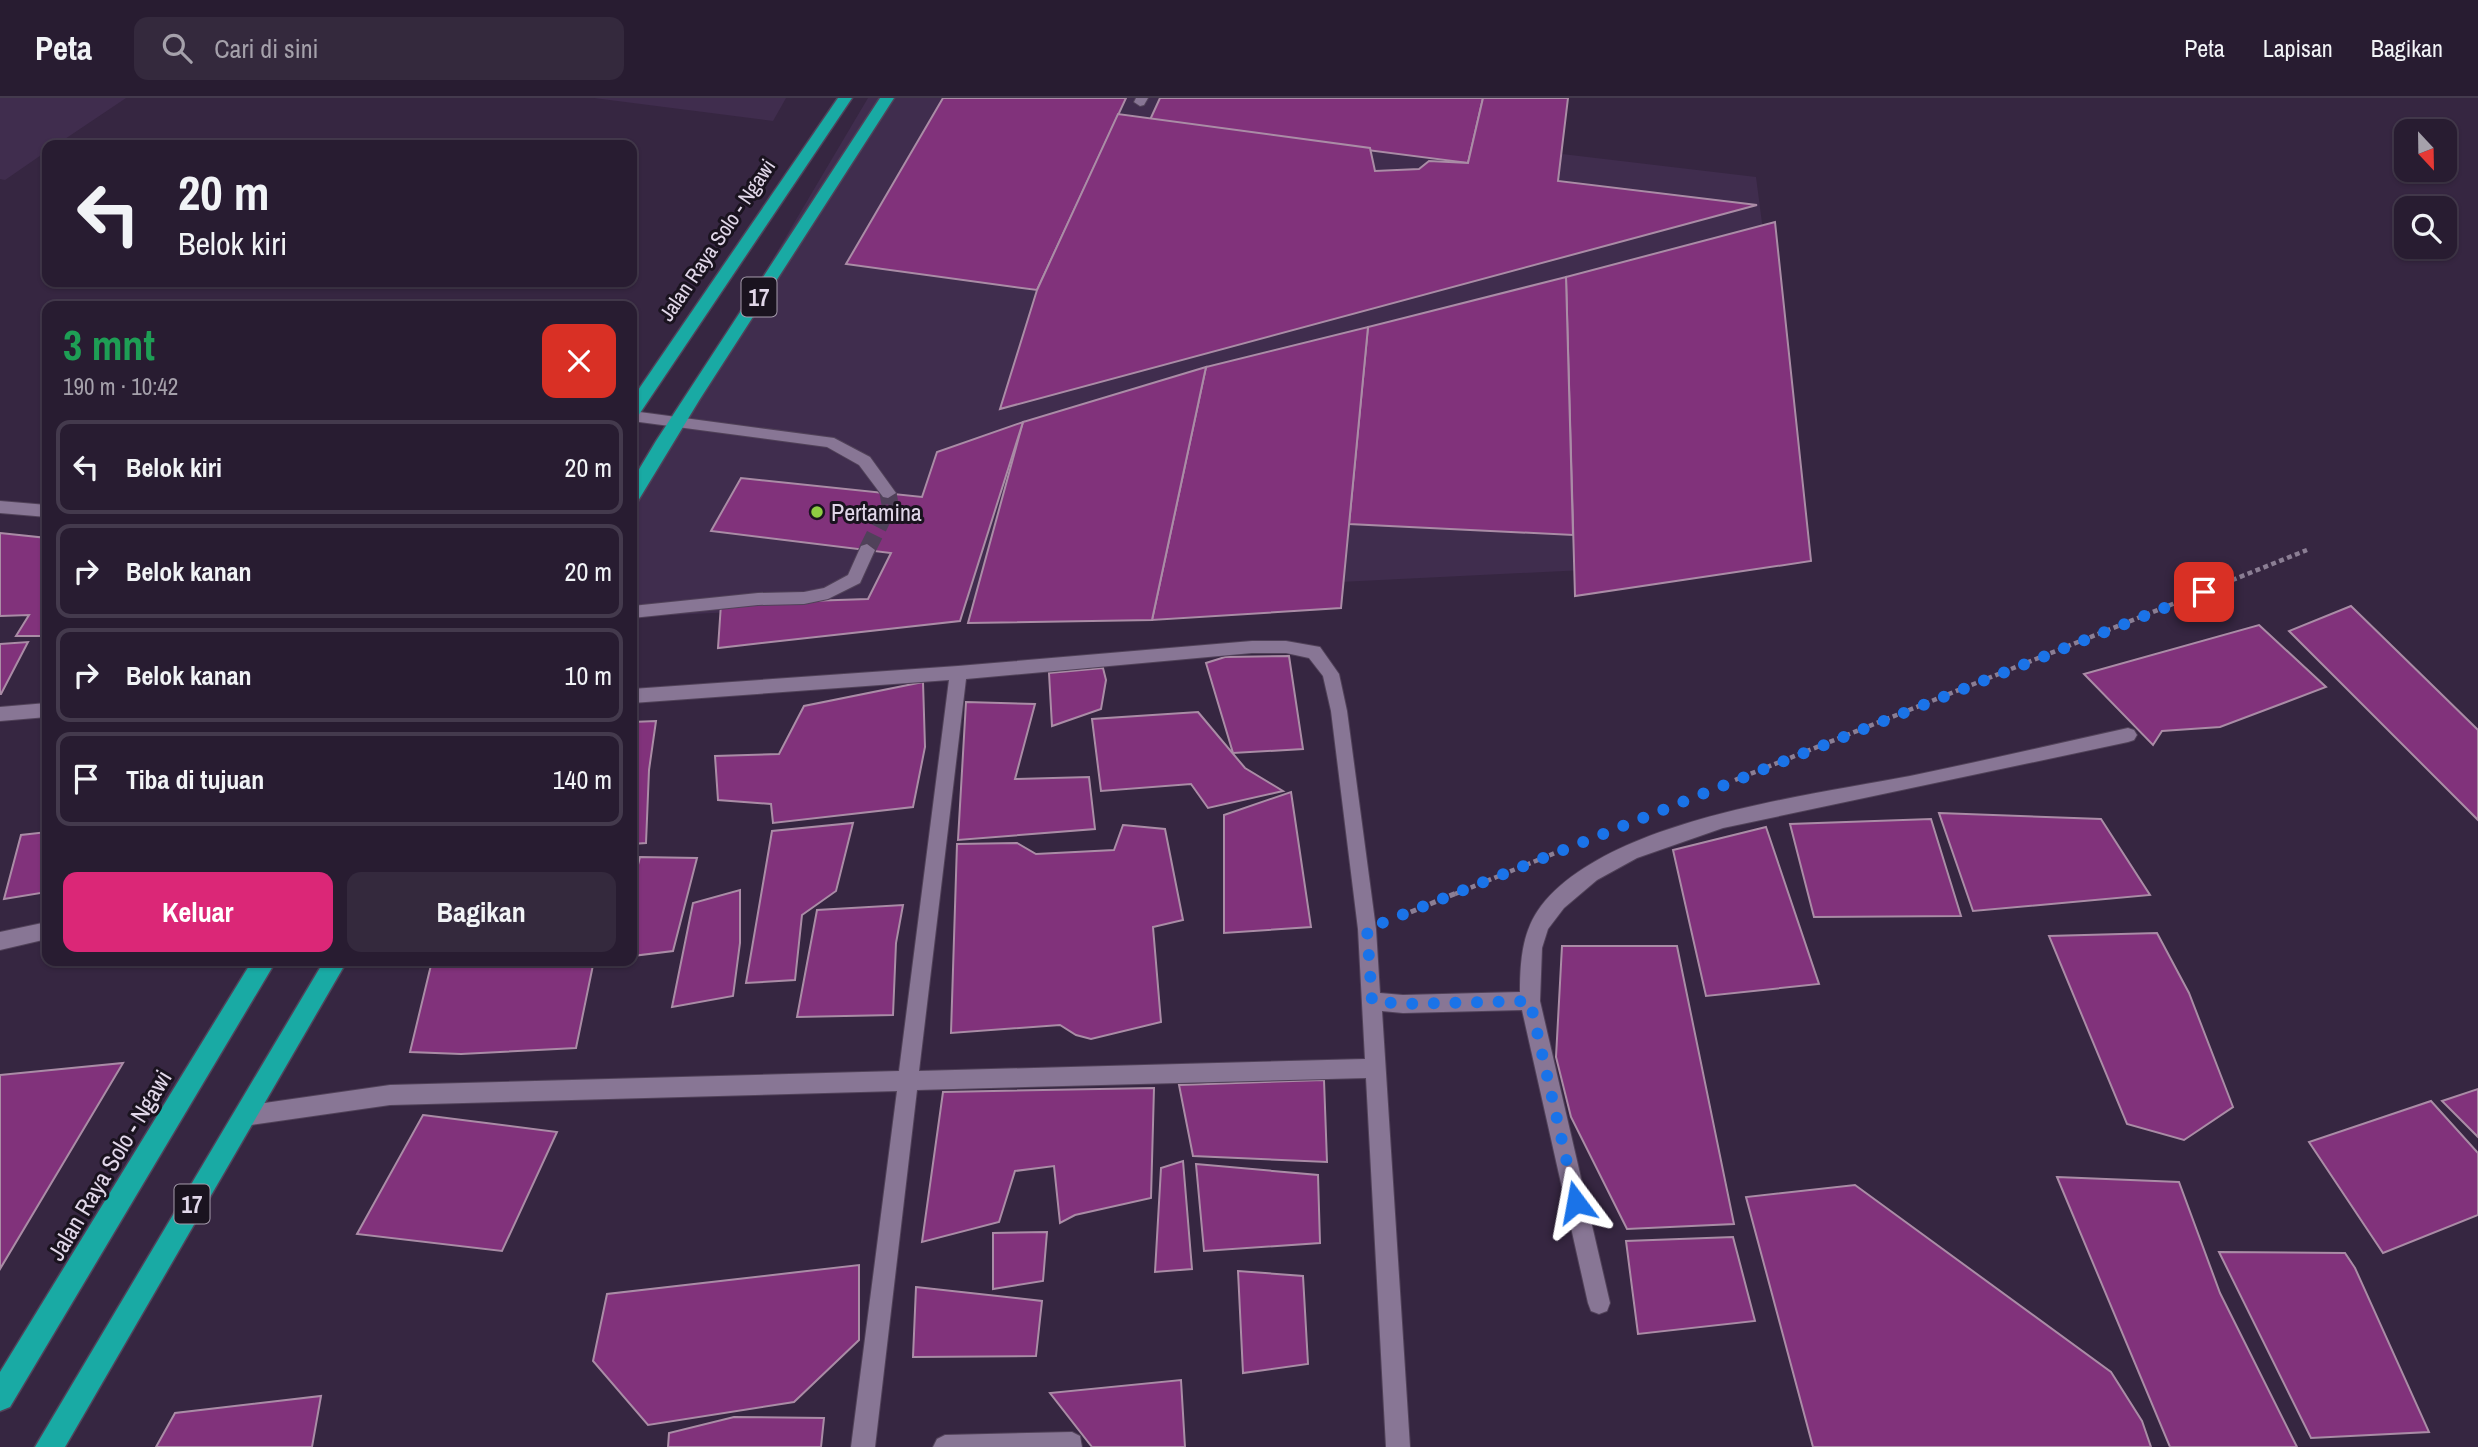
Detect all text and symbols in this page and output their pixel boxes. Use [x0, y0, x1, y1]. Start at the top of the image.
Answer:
search box [134, 17, 624, 80]
text: Peta [35, 26, 92, 70]
icon: search [158, 29, 196, 67]
text: Cari di sini [214, 31, 318, 66]
text: Peta [2184, 32, 2225, 64]
text: Lapisan [2263, 32, 2333, 64]
text: Bagikan [2371, 32, 2443, 64]
north arrow [2394, 119, 2457, 182]
map controls [2394, 119, 2457, 259]
street label: Jalan Raya Solo - Ngawi [652, 153, 782, 327]
text: 20 m [178, 159, 270, 225]
icon: left [63, 168, 154, 259]
button: search [2394, 196, 2457, 259]
text: Belok kiri [178, 222, 287, 265]
road number: 17 [742, 278, 776, 316]
text: 3 mnt [63, 317, 155, 373]
button: close [542, 324, 616, 398]
text: 190 m · 10:42 [63, 371, 178, 402]
icon: left [67, 448, 105, 486]
text: Belok kiri [126, 450, 222, 485]
text: 20 m [565, 450, 612, 485]
place label: Pertamina [831, 496, 922, 528]
marker: Pertamina [809, 504, 825, 520]
icon: right [67, 552, 105, 590]
text: Belok kanan [126, 554, 252, 589]
text: 20 m [565, 554, 612, 589]
pin [2174, 562, 2234, 622]
icon: arrive [2185, 573, 2223, 611]
icon: right [67, 656, 105, 694]
text: Belok kanan [126, 658, 252, 693]
text: 10 m [565, 658, 612, 693]
icon: arrive [67, 760, 105, 798]
text: Tiba di tujuan [126, 762, 264, 797]
text: 140 m [553, 762, 612, 797]
button: Keluar [63, 872, 333, 952]
button: Bagikan [347, 872, 616, 952]
street label: Jalan Raya Solo - Ngawi [40, 1064, 178, 1266]
position arrow [1539, 1165, 1613, 1239]
road number: 17 [174, 1184, 210, 1224]

